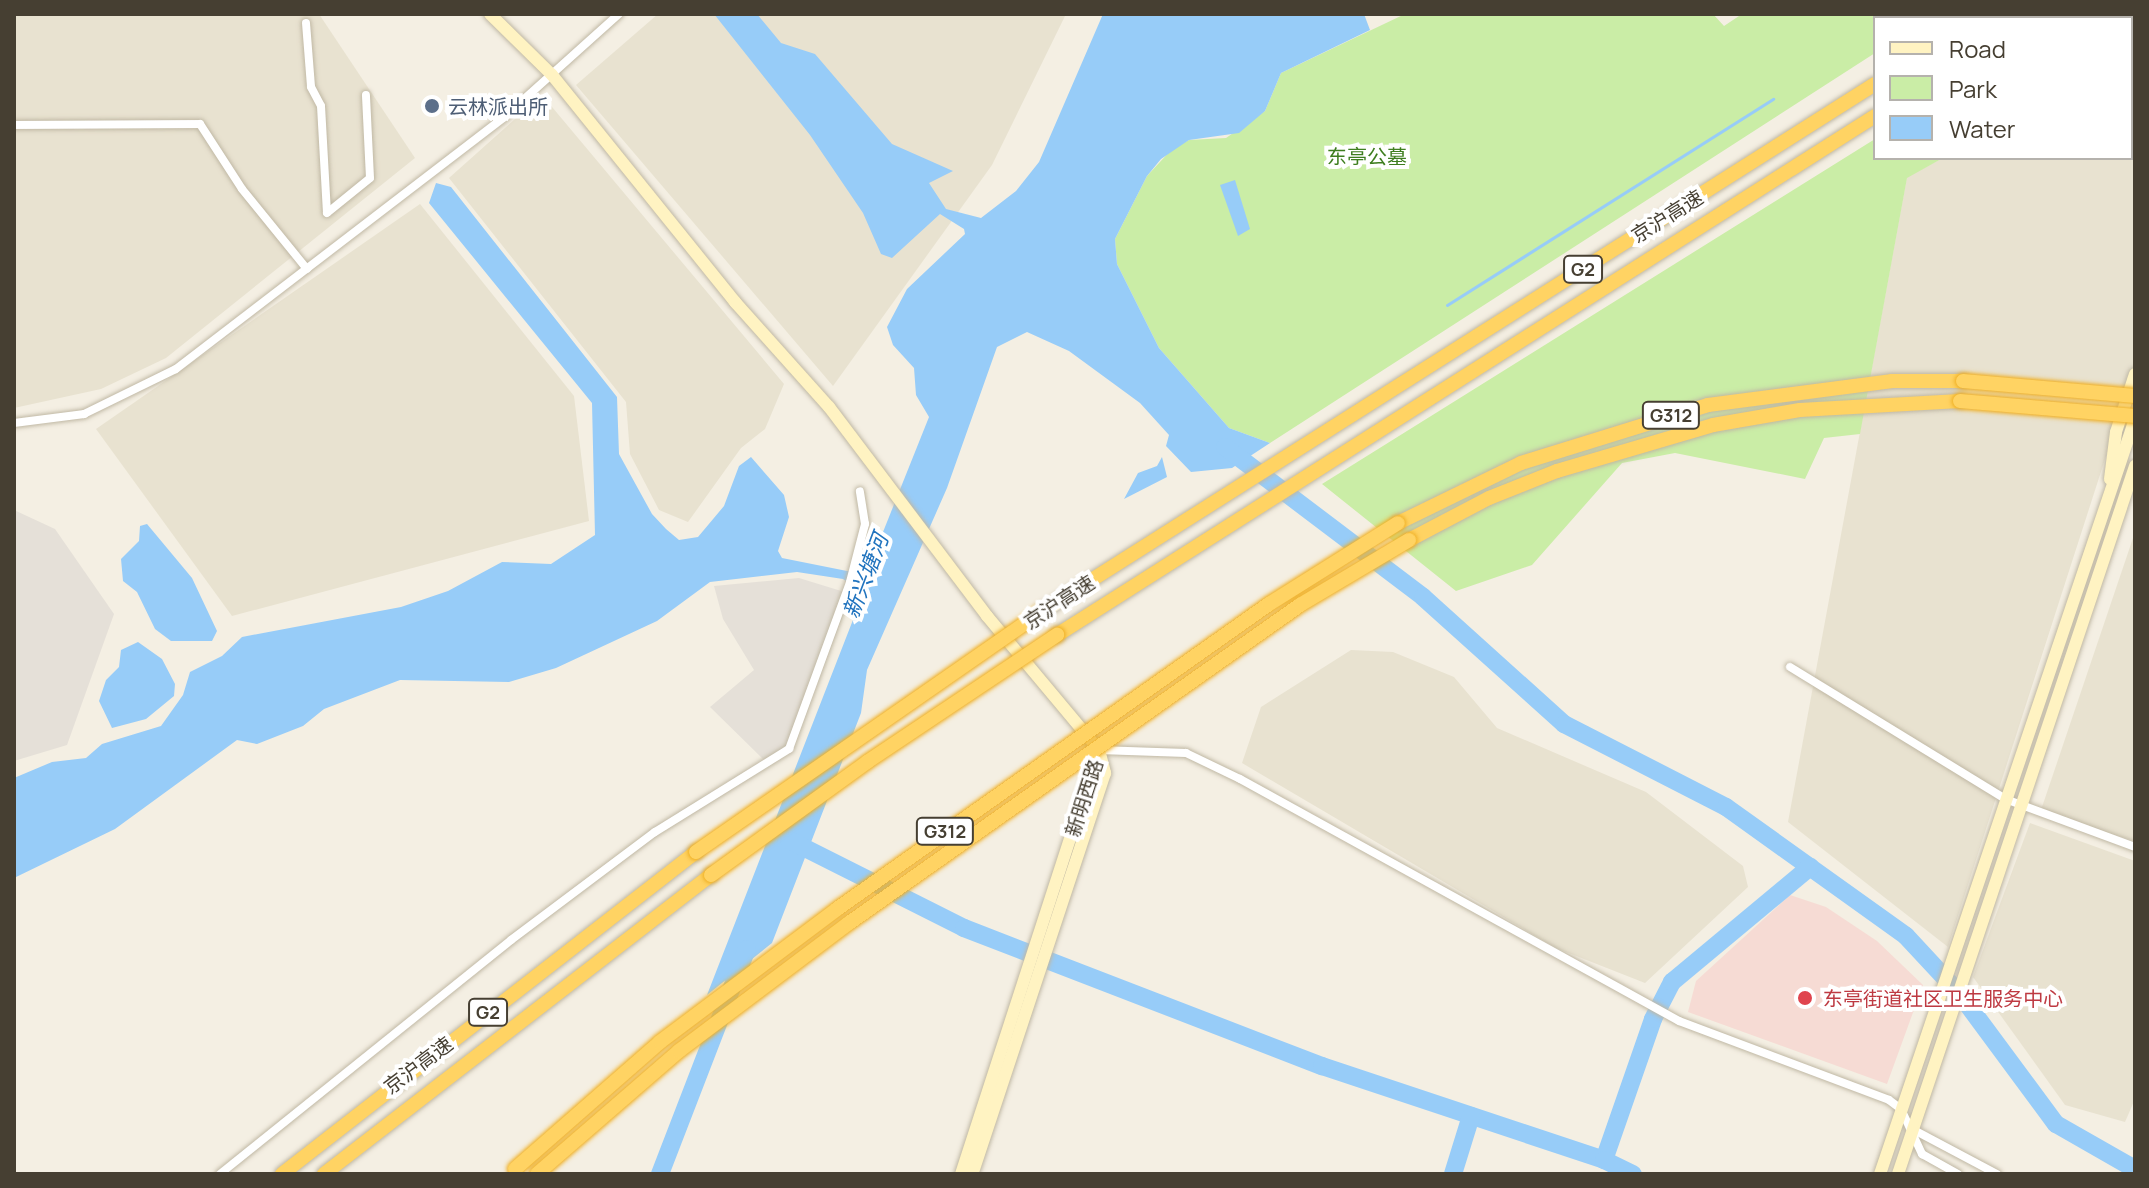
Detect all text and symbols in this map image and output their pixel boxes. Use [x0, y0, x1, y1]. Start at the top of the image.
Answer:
legend [1873, 16, 2133, 160]
text: Road [1949, 32, 2006, 65]
text: Park [1949, 72, 1997, 105]
place label: 云林派出所 [448, 94, 548, 118]
marker: 云林派出所 [423, 97, 441, 115]
text: Water [1949, 112, 2016, 145]
park label: 东亭公墓 [1327, 144, 1407, 168]
street label: 京沪高速 [1627, 185, 1707, 247]
road number: G2 [1563, 255, 1603, 283]
road number: G312 [1641, 401, 1701, 429]
water label: 新兴塘河 [838, 530, 894, 622]
street label: 京沪高速 [1019, 570, 1099, 634]
street label: 新明西路 [1060, 756, 1108, 840]
road number: G312 [915, 817, 975, 845]
place label: 东亭街道社区卫生服务中心 [1823, 986, 2063, 1010]
marker: 东亭街道社区卫生服务中心 [1794, 987, 1816, 1009]
road number: G2 [468, 998, 508, 1026]
street label: 京沪高速 [379, 1031, 457, 1099]

